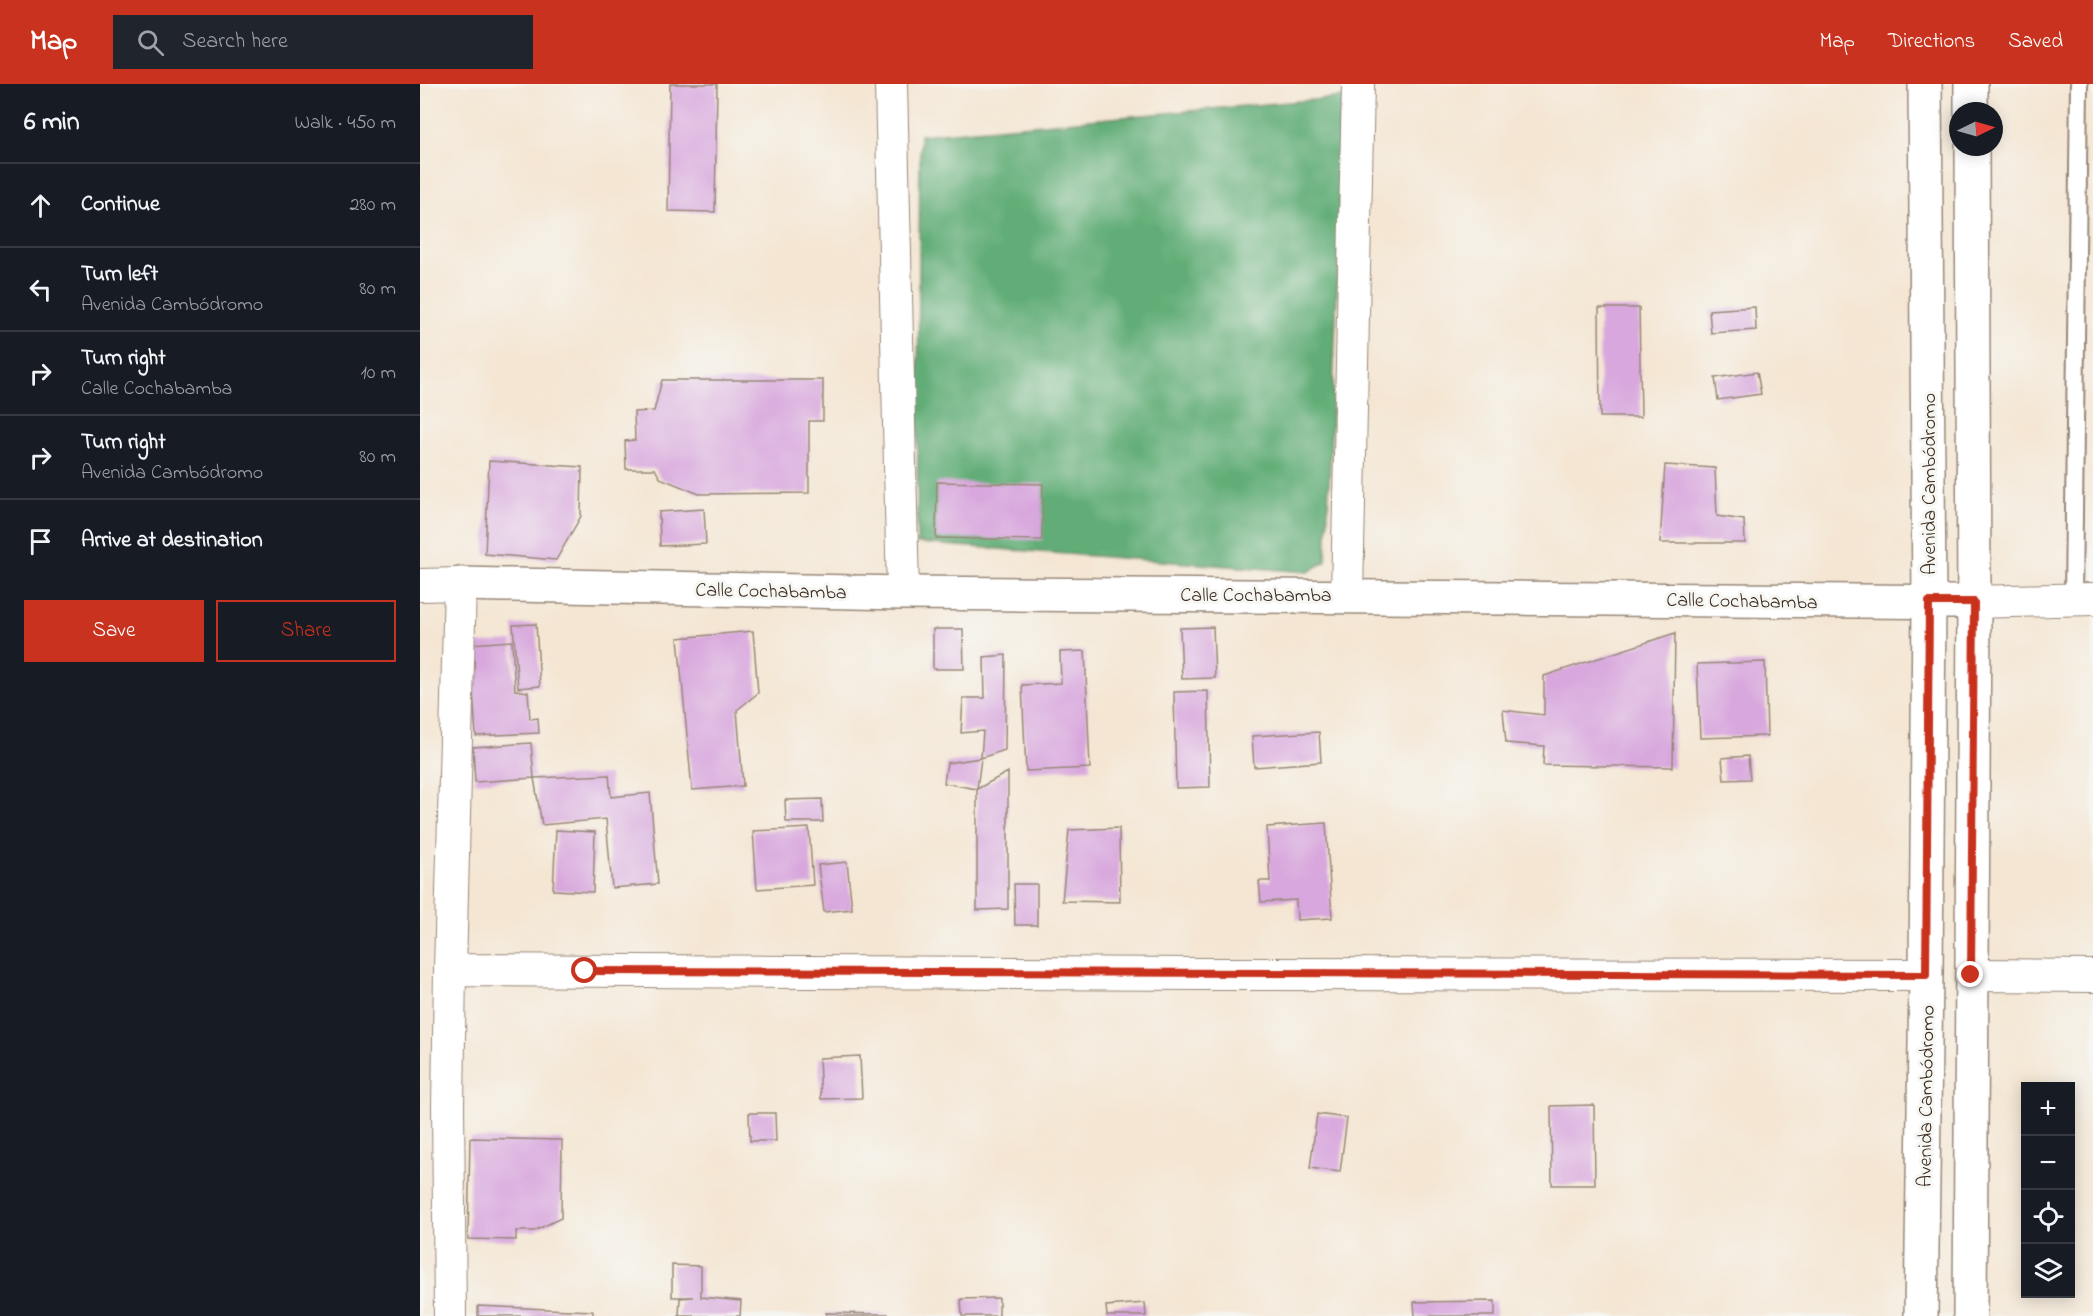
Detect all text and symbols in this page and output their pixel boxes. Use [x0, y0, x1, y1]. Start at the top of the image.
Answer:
search box [113, 15, 533, 69]
text: Map [30, 22, 77, 63]
icon: search [134, 26, 167, 59]
text: Search here [182, 26, 288, 58]
text: Map [1819, 27, 1855, 57]
text: Directions [1888, 27, 1975, 57]
text: Saved [2008, 27, 2063, 57]
north arrow [1949, 102, 2003, 156]
text: 6 min [24, 104, 80, 142]
text: Walk · 450 m [294, 109, 396, 138]
icon: ahead [24, 189, 57, 222]
text: Continue [81, 189, 160, 221]
text: 280 m [349, 191, 396, 220]
text: Turn left [81, 259, 158, 291]
icon: left [24, 273, 57, 306]
text: 80 m [359, 275, 396, 304]
text: Avenida Cambódromo [81, 291, 263, 320]
text: Turn right [81, 343, 166, 375]
icon: right [24, 357, 57, 390]
text: 10 m [360, 359, 396, 388]
text: Calle Cochabamba [81, 375, 232, 404]
street label: Avenida Cambódromo [1916, 393, 1945, 575]
text: Turn right [81, 427, 166, 459]
icon: right [24, 441, 57, 474]
text: 80 m [359, 443, 396, 472]
text: Avenida Cambódromo [81, 459, 263, 488]
icon: arrive [24, 525, 57, 558]
text: Arrive at destination [81, 525, 263, 557]
street label: Calle Cochabamba [695, 577, 847, 608]
street label: Calle Cochabamba [1180, 582, 1332, 611]
street label: Calle Cochabamba [1666, 587, 1818, 618]
button: Save [24, 600, 204, 662]
button: Share [216, 600, 396, 662]
route start [571, 957, 597, 983]
route end [1957, 961, 1983, 987]
street label: Avenida Cambódromo [1911, 1005, 1944, 1187]
map controls [2021, 1082, 2075, 1298]
button: + [2021, 1082, 2075, 1136]
button: − [2021, 1136, 2075, 1190]
button: locate [2021, 1190, 2075, 1244]
button: layers [2021, 1244, 2075, 1298]

